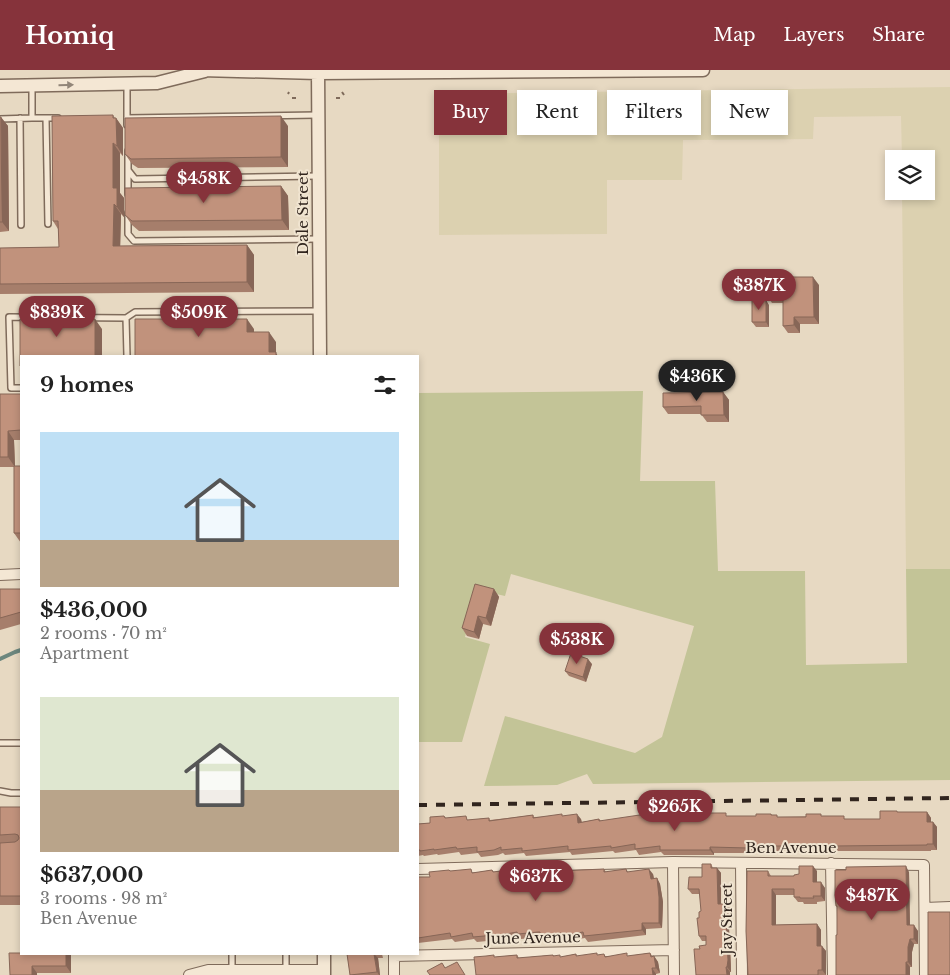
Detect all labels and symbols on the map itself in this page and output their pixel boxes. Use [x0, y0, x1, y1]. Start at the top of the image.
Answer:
one-way arrow [58, 81, 74, 89]
pin: $458K [169, 162, 239, 204]
street label: Dale Street [293, 170, 312, 255]
pin: $387K [724, 268, 794, 311]
pin: $839K [22, 296, 92, 338]
pin: $509K [164, 296, 234, 338]
pin: $436K [662, 360, 732, 402]
pin: $538K [542, 622, 612, 665]
pin: $265K [640, 790, 710, 832]
street label: Ben Avenue [745, 838, 837, 857]
pin: $637K [501, 860, 571, 902]
pin: $487K [837, 878, 907, 921]
street label: Jay Street [717, 883, 736, 957]
street label: June Avenue [483, 927, 581, 948]

